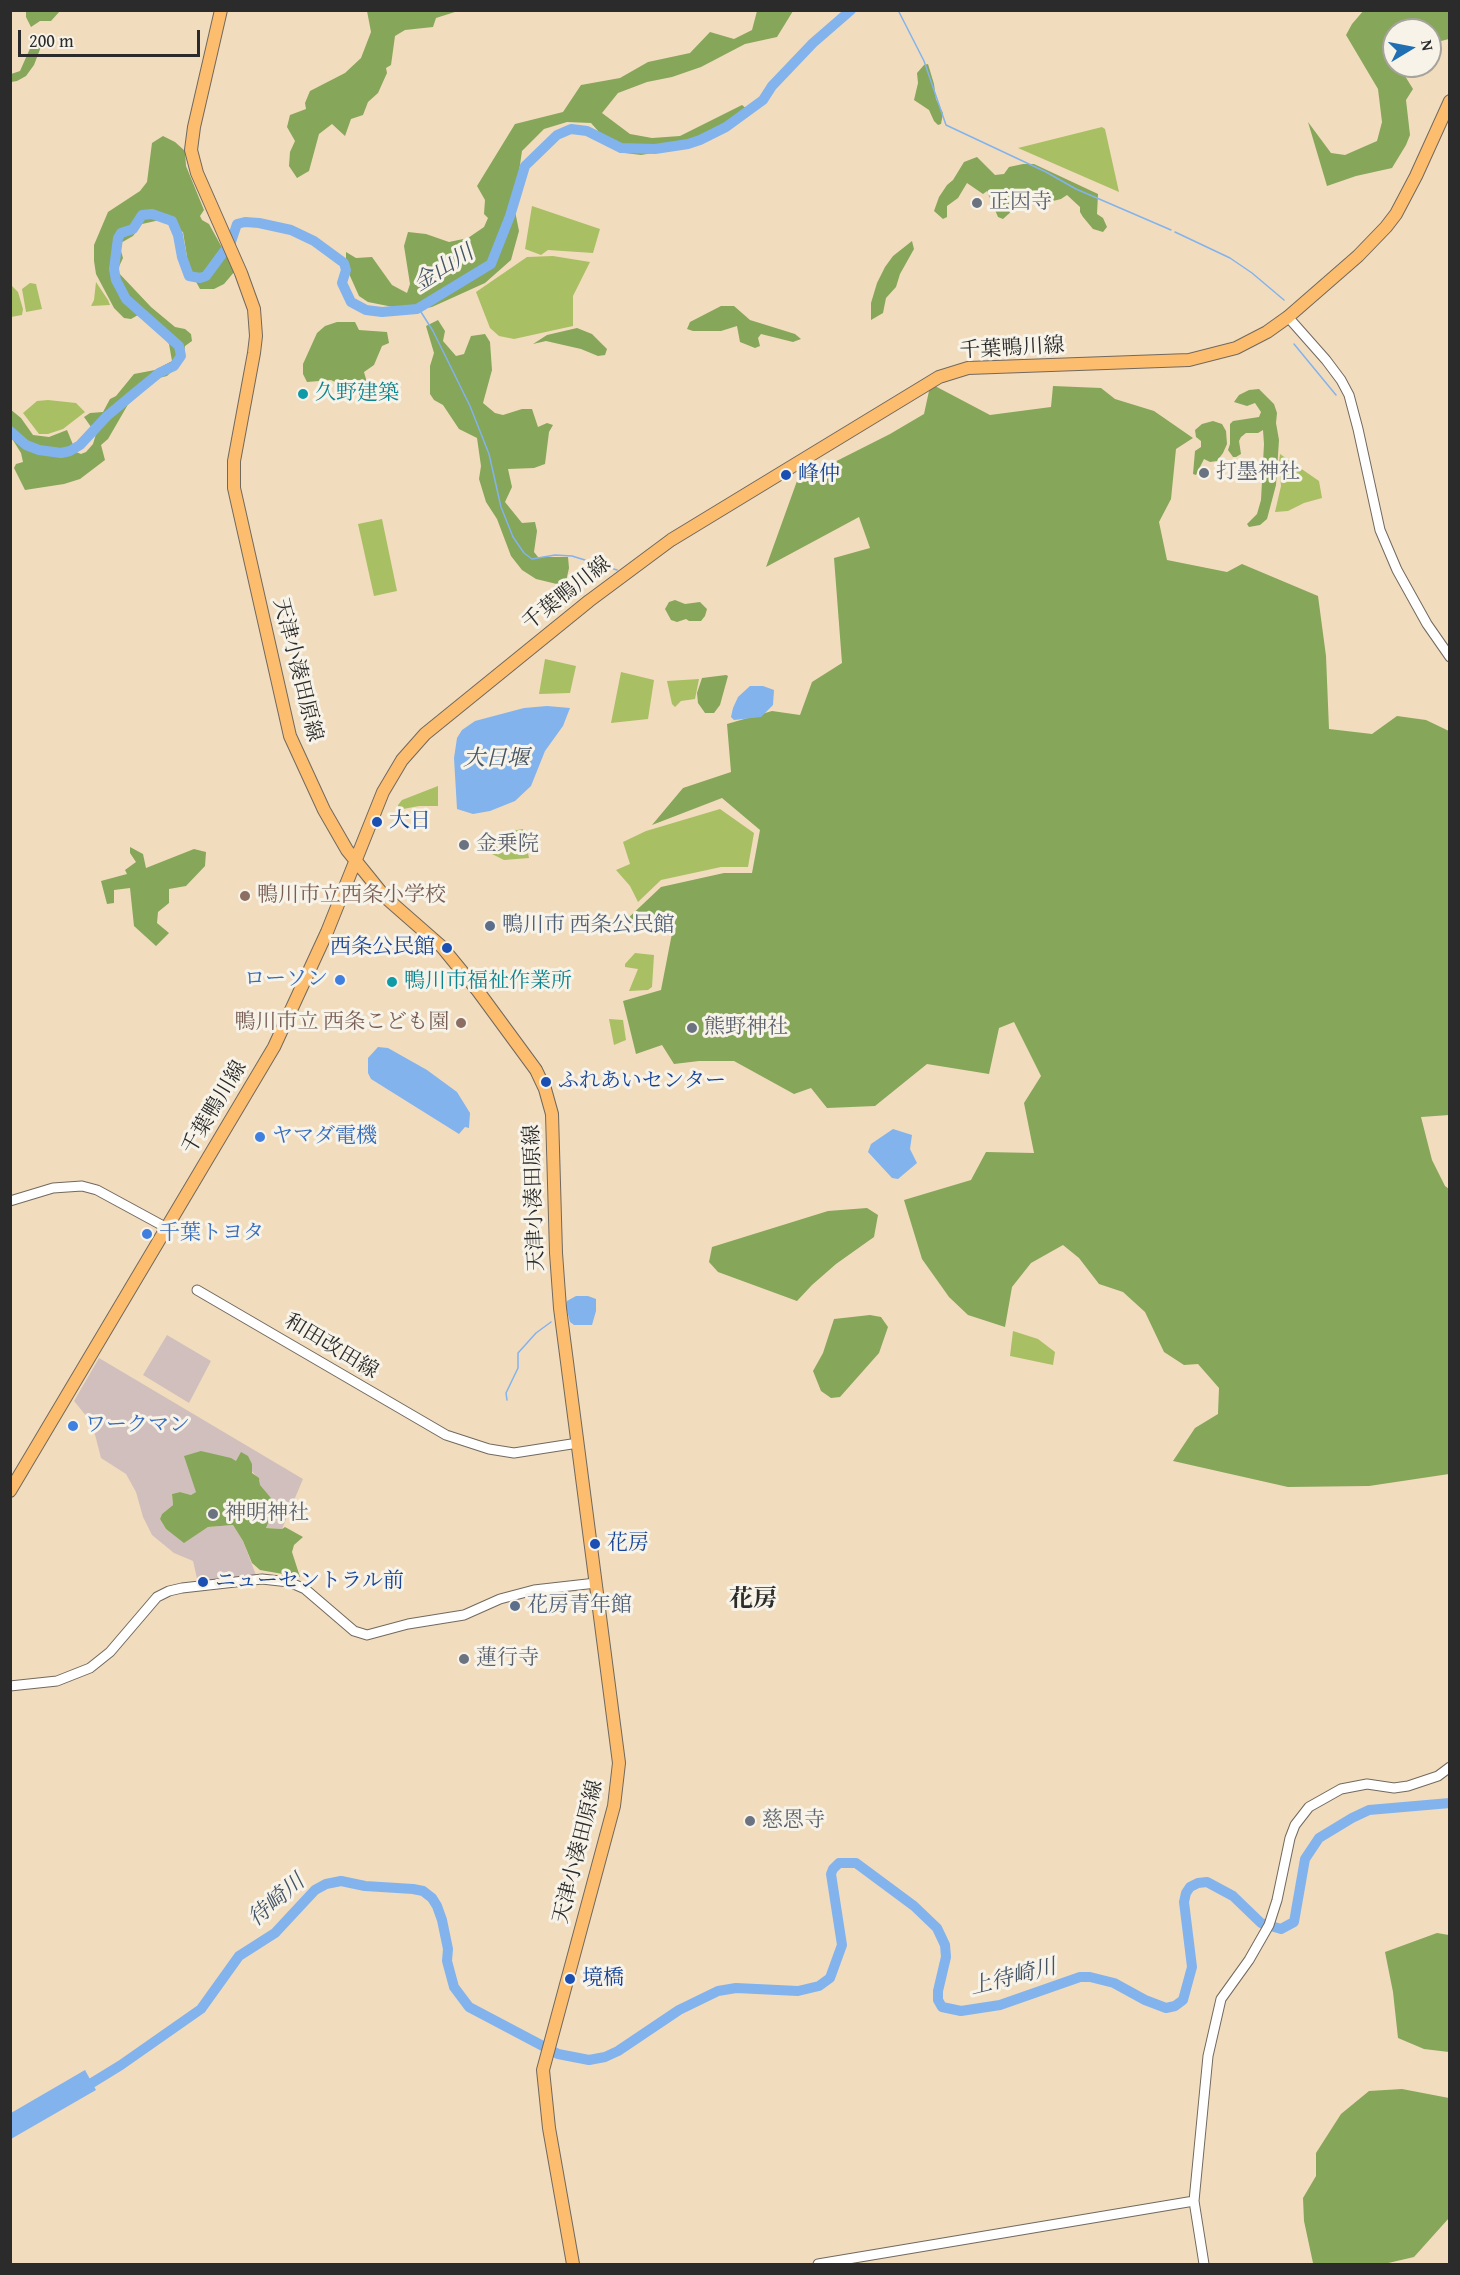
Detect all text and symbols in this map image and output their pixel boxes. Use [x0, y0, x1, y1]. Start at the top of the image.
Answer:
scale bar [21, 18, 202, 56]
north arrow [1382, 18, 1442, 78]
text: 200 m [29, 27, 74, 54]
text: N [1415, 38, 1441, 53]
place label: 正因寺 [989, 190, 1052, 216]
marker: 正因寺 [970, 196, 984, 210]
water label: 金山川 [409, 240, 479, 298]
street label: 千葉鴨川線 [959, 334, 1065, 364]
place label: 久野建築 [315, 381, 399, 407]
marker: 久野建築 [296, 387, 310, 401]
place label: 打墨神社 [1216, 460, 1300, 486]
place label: 峰仲 [798, 462, 840, 488]
marker: 打墨神社 [1197, 466, 1211, 480]
marker: 峰仲 [779, 468, 793, 482]
street label: 千葉鴨川線 [518, 552, 616, 636]
street label: 天津小湊田原線 [267, 596, 327, 744]
water label: 大日堰 [463, 746, 529, 772]
place label: 大日 [389, 809, 431, 835]
marker: 大日 [370, 815, 384, 829]
place label: 金乗院 [476, 832, 539, 858]
marker: 金乗院 [457, 838, 471, 852]
place label: 鴨川市立西条小学校 [257, 883, 446, 909]
marker: 鴨川市立西条小学校 [238, 889, 252, 903]
place label: 鴨川市 西条公民館 [502, 913, 675, 939]
marker: 鴨川市 西条公民館 [483, 919, 497, 933]
place label: 西条公民館 [330, 935, 435, 961]
marker: 西条公民館 [440, 941, 454, 955]
place label: ローソン [244, 967, 328, 993]
place label: 鴨川市福祉作業所 [404, 969, 572, 995]
marker: ローソン [333, 973, 347, 987]
marker: 鴨川市福祉作業所 [385, 975, 399, 989]
place label: 鴨川市立 西条こども園 [234, 1010, 449, 1036]
place label: 熊野神社 [704, 1015, 788, 1041]
marker: 鴨川市立 西条こども園 [454, 1016, 468, 1030]
marker: 熊野神社 [685, 1021, 699, 1035]
street label: 千葉鴨川線 [177, 1057, 253, 1159]
place label: ふれあいセンター [558, 1069, 726, 1095]
marker: ふれあいセンター [539, 1075, 553, 1089]
place label: ヤマダ電機 [272, 1124, 377, 1150]
street label: 天津小湊田原線 [520, 1124, 550, 1272]
marker: ヤマダ電機 [253, 1130, 267, 1144]
place label: 千葉トヨタ [159, 1221, 264, 1247]
marker: 千葉トヨタ [140, 1227, 154, 1241]
street label: 和田改田線 [280, 1309, 382, 1385]
place label: ワークマン [85, 1413, 190, 1439]
marker: ワークマン [66, 1419, 80, 1433]
place label: 神明神社 [225, 1501, 309, 1527]
marker: 神明神社 [206, 1507, 220, 1521]
place label: 花房 [607, 1531, 649, 1557]
marker: 花房 [588, 1537, 602, 1551]
place label: ニューセントラル前 [215, 1569, 404, 1595]
marker: ニューセントラル前 [196, 1575, 210, 1589]
district label: 花房 [729, 1586, 777, 1614]
place label: 花房青年館 [527, 1593, 632, 1619]
marker: 花房青年館 [508, 1599, 522, 1613]
place label: 蓮行寺 [476, 1646, 539, 1672]
marker: 蓮行寺 [457, 1652, 471, 1666]
street label: 天津小湊田原線 [549, 1778, 609, 1926]
place label: 慈恩寺 [762, 1808, 825, 1834]
marker: 慈恩寺 [743, 1814, 757, 1828]
water label: 待崎川 [243, 1869, 311, 1933]
water label: 上待崎川 [967, 1955, 1059, 2001]
place label: 境橋 [582, 1966, 624, 1992]
marker: 境橋 [563, 1972, 577, 1986]

